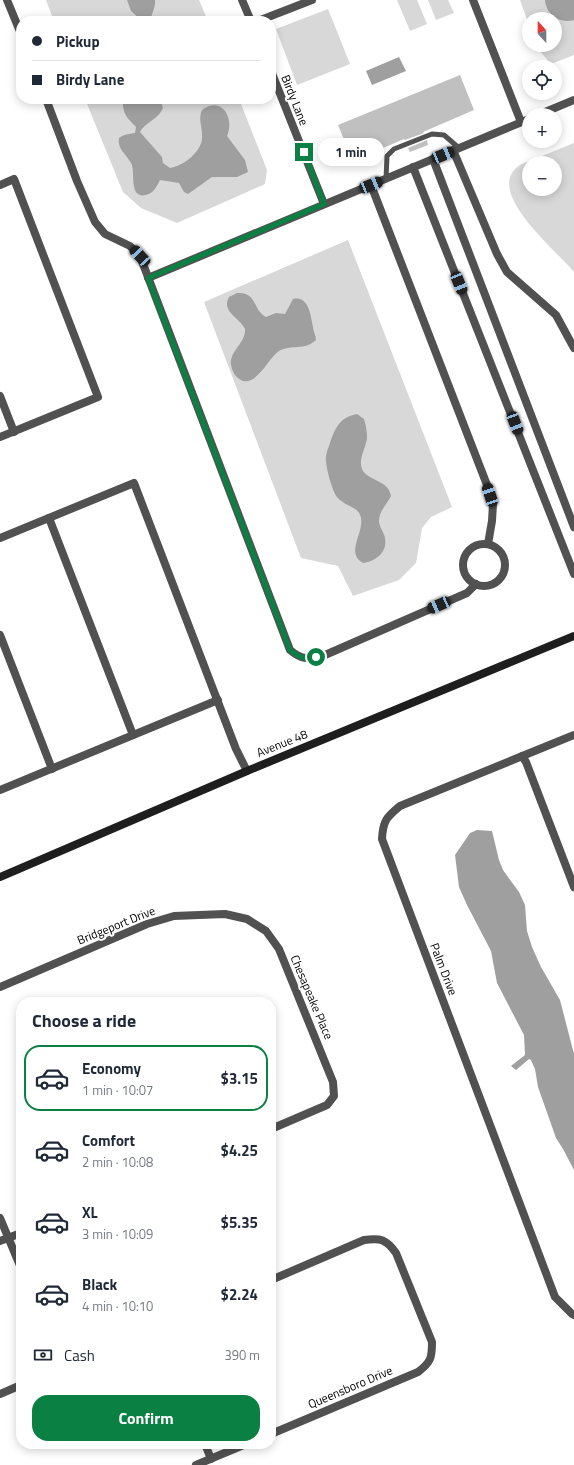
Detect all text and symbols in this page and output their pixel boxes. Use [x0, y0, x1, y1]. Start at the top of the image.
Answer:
north arrow [522, 12, 562, 52]
map controls [522, 12, 562, 196]
text: Pickup [56, 30, 100, 53]
button: locate [522, 60, 562, 100]
text: Birdy Lane [56, 68, 124, 91]
street label: Birdy Lane [276, 72, 314, 128]
button: + [522, 108, 562, 148]
callout: 1 min [318, 138, 384, 166]
text: 1 min [335, 142, 367, 162]
route end [295, 143, 313, 161]
car [430, 145, 456, 165]
button: − [522, 156, 562, 196]
car [358, 175, 384, 195]
car [127, 243, 153, 269]
car [449, 270, 469, 296]
car [505, 410, 525, 436]
car [481, 482, 499, 508]
car [426, 595, 452, 615]
route start [307, 648, 325, 666]
street label: Avenue 48 [254, 724, 311, 762]
street label: Bridgeport Drive [74, 901, 158, 949]
street label: Palm Drive [425, 940, 463, 998]
street label: Chesapeake Place [286, 952, 338, 1042]
text: Choose a ride [32, 1007, 136, 1034]
text: Economy [82, 1057, 141, 1080]
icon: car [34, 1060, 70, 1096]
text: $3.15 [221, 1067, 258, 1090]
text: 1 min · 10:07 [82, 1080, 153, 1100]
text: Comfort [82, 1129, 135, 1152]
icon: car [34, 1132, 70, 1168]
text: $4.25 [221, 1139, 258, 1162]
text: 2 min · 10:08 [82, 1152, 153, 1172]
text: XL [82, 1201, 98, 1224]
icon: car [34, 1204, 70, 1240]
text: $5.35 [221, 1211, 258, 1234]
text: 3 min · 10:09 [82, 1224, 153, 1244]
text: Black [82, 1273, 117, 1296]
icon: car [34, 1276, 70, 1312]
text: $2.24 [221, 1283, 258, 1306]
text: 4 min · 10:10 [82, 1296, 153, 1316]
icon: cash [32, 1344, 54, 1366]
text: Cash [64, 1344, 95, 1367]
text: 390 m [224, 1345, 260, 1365]
street label: Queensboro Drive [305, 1361, 395, 1413]
button: Confirm [32, 1395, 260, 1441]

